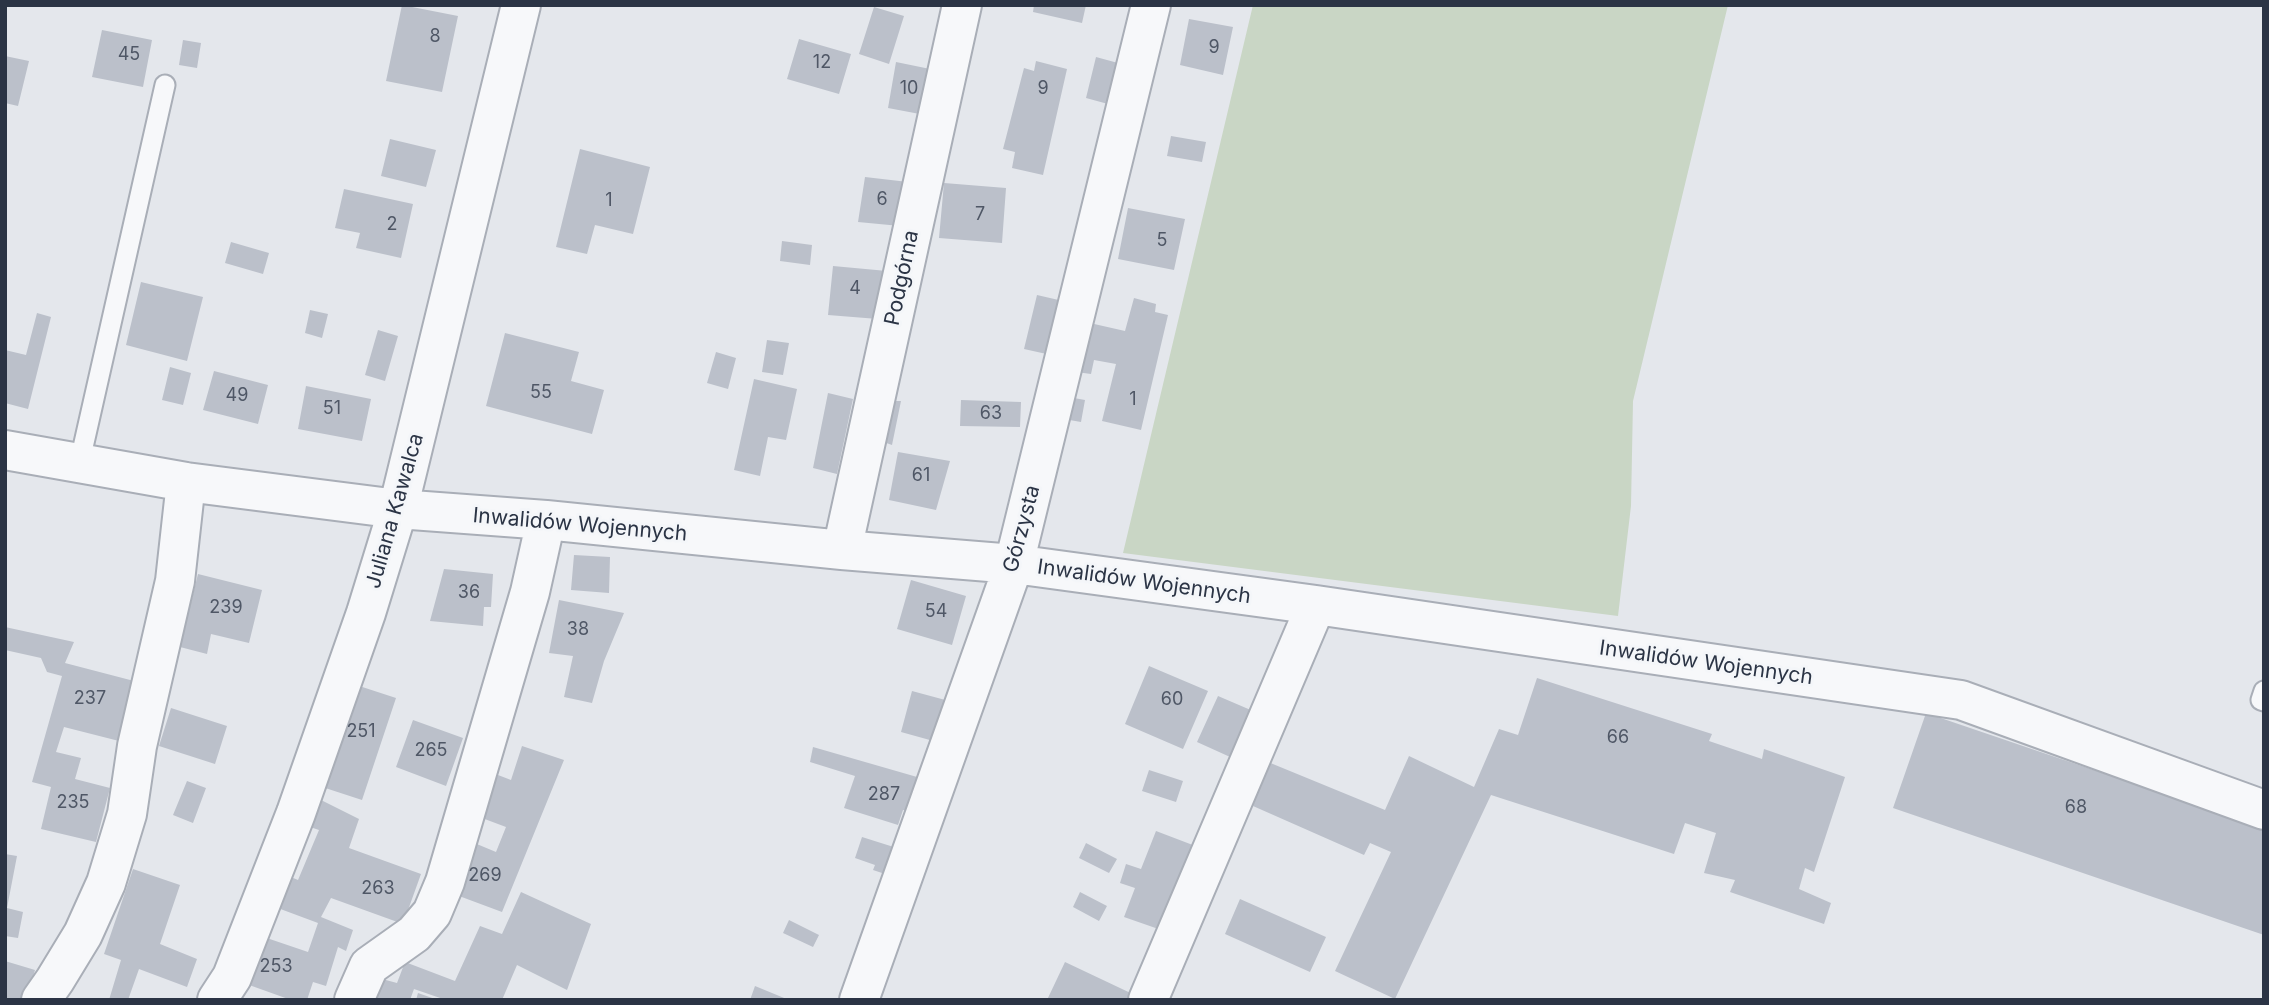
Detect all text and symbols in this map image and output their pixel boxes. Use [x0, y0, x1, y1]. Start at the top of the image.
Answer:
house number: 8 [429, 26, 441, 48]
house number: 9 [1208, 37, 1220, 59]
house number: 45 [118, 44, 140, 66]
house number: 12 [813, 52, 831, 74]
house number: 10 [900, 78, 918, 100]
house number: 9 [1037, 78, 1049, 100]
house number: 6 [876, 189, 888, 211]
house number: 1 [605, 190, 613, 212]
house number: 7 [975, 204, 985, 226]
house number: 2 [387, 214, 397, 236]
street label: Podgórna [880, 228, 924, 328]
house number: 5 [1157, 230, 1167, 252]
house number: 4 [849, 278, 861, 300]
house number: 55 [530, 382, 552, 404]
house number: 49 [226, 385, 248, 407]
house number: 1 [1129, 389, 1137, 411]
house number: 51 [323, 398, 341, 420]
house number: 63 [980, 403, 1002, 425]
street label: Juliana Kawalca [361, 430, 429, 592]
house number: 61 [912, 465, 930, 487]
street label: Górzysta [998, 483, 1046, 575]
street label: Inwalidów Wojennych [472, 503, 688, 547]
street label: Inwalidów Wojennych [1036, 555, 1252, 609]
house number: 36 [458, 582, 480, 604]
house number: 239 [209, 597, 243, 619]
house number: 54 [925, 601, 947, 623]
house number: 38 [567, 619, 589, 641]
street label: Inwalidów Wojennych [1598, 636, 1814, 690]
house number: 237 [74, 688, 106, 710]
house number: 60 [1161, 689, 1183, 711]
house number: 251 [346, 721, 376, 743]
house number: 66 [1607, 727, 1629, 749]
house number: 265 [414, 740, 448, 762]
house number: 287 [868, 784, 900, 806]
house number: 235 [56, 792, 90, 814]
house number: 68 [2065, 797, 2087, 819]
house number: 269 [468, 865, 502, 887]
house number: 263 [361, 878, 395, 900]
house number: 253 [259, 956, 293, 978]

